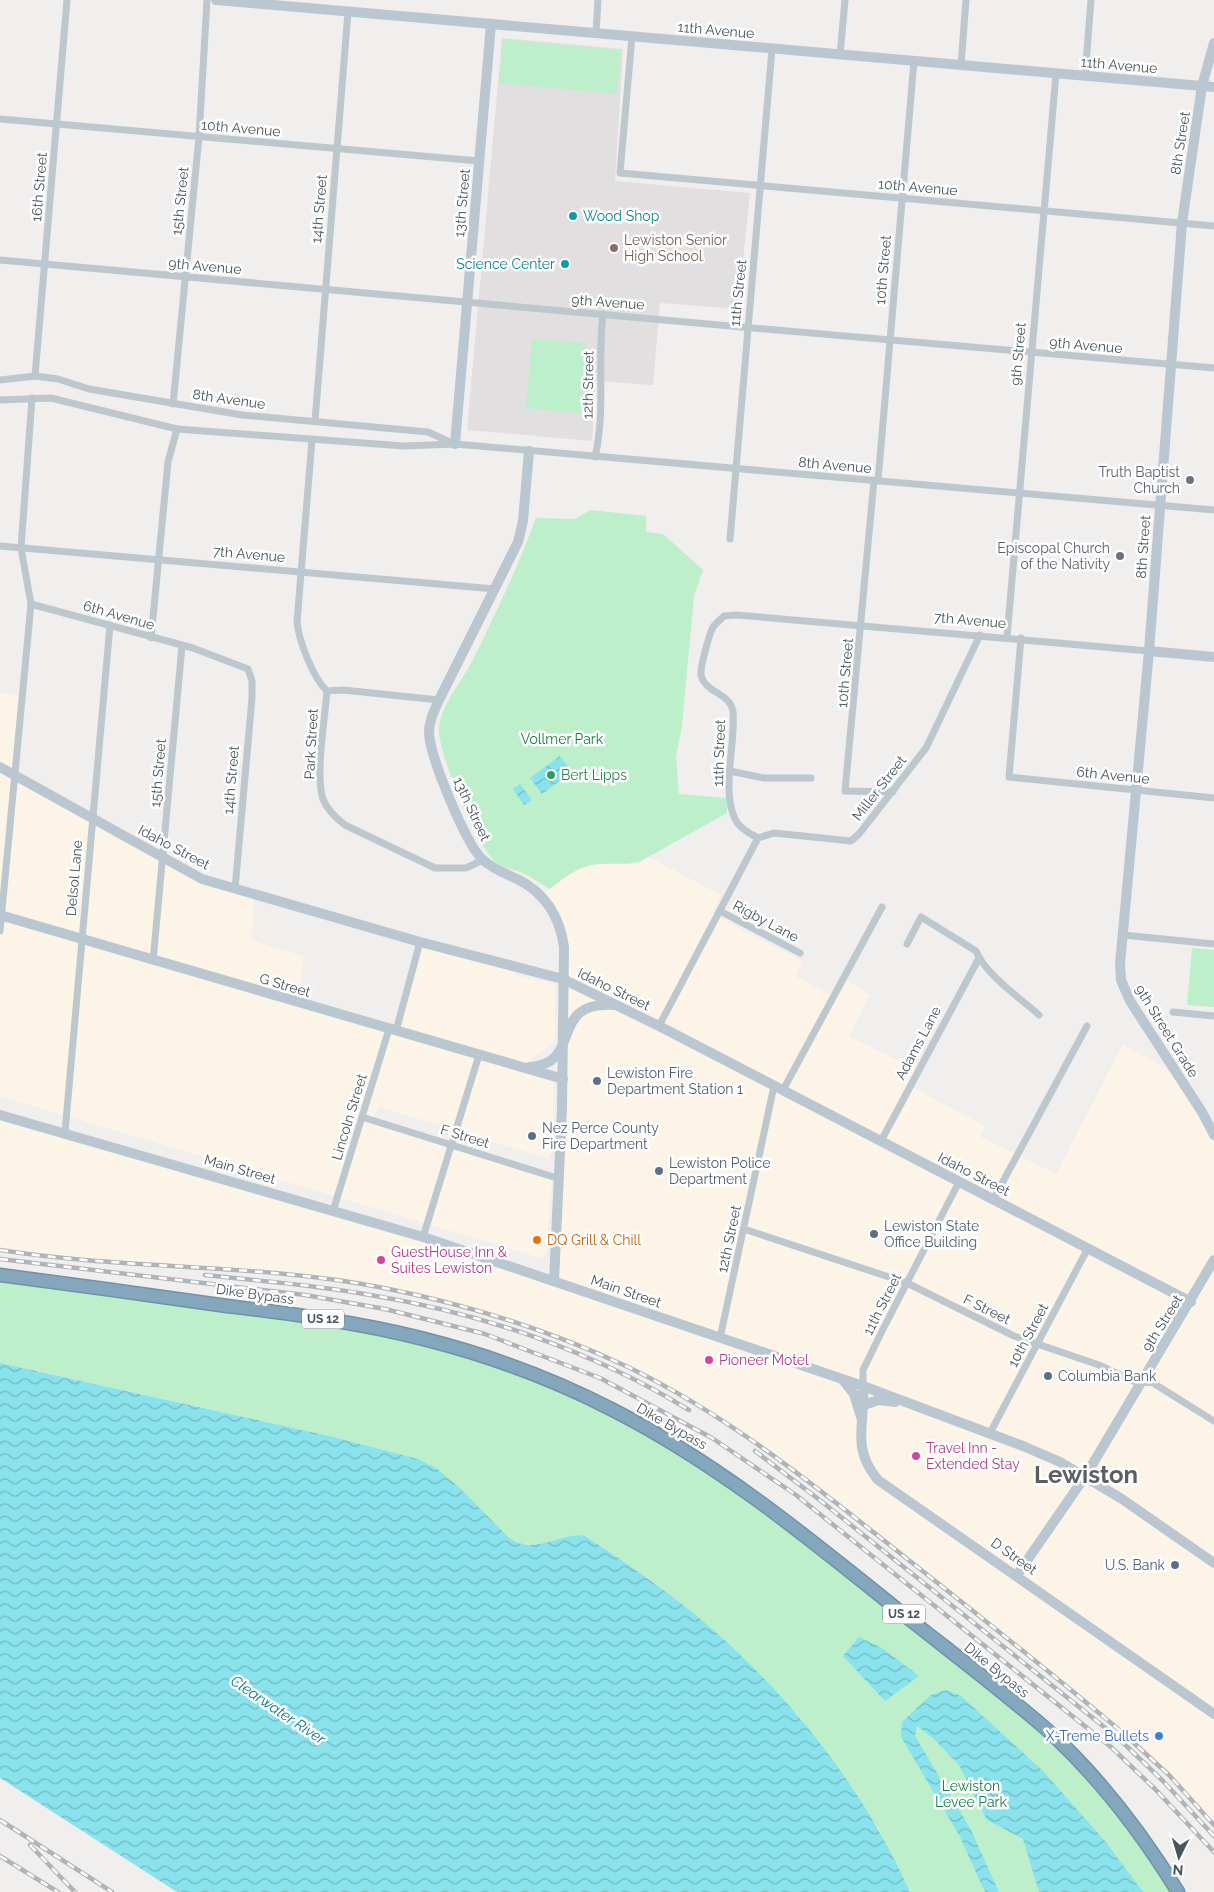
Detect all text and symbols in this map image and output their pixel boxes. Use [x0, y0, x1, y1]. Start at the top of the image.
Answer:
street label: 11th Avenue [677, 19, 755, 41]
street label: 11th Avenue [1080, 54, 1158, 76]
street label: 8th Street [1167, 110, 1193, 176]
street label: 10th Avenue [201, 117, 281, 139]
street label: 16th Street [28, 151, 50, 222]
street label: 15th Street [168, 166, 192, 236]
street label: 13th Street [451, 168, 473, 238]
street label: 14th Street [308, 174, 330, 244]
street label: 10th Avenue [878, 176, 958, 198]
place label: Wood Shop [583, 208, 660, 224]
marker: Wood Shop [567, 210, 579, 222]
place label: Lewiston Senior High School [624, 232, 727, 264]
street label: 10th Street [872, 234, 894, 305]
marker: Lewiston Senior High School [608, 242, 620, 254]
street label: 9th Avenue [168, 255, 242, 277]
place label: Science Center [456, 256, 555, 272]
marker: Science Center [559, 258, 571, 270]
street label: 11th Street [727, 258, 750, 327]
street label: 9th Avenue [571, 291, 645, 313]
street label: 9th Street [1007, 321, 1029, 386]
street label: 9th Avenue [1049, 334, 1123, 356]
street label: 12th Street [579, 350, 597, 419]
street label: 8th Avenue [192, 386, 266, 412]
street label: 8th Avenue [798, 454, 872, 476]
place label: Truth Baptist Church [1098, 464, 1180, 496]
marker: Truth Baptist Church [1184, 474, 1196, 486]
street label: 8th Street [1133, 514, 1153, 579]
place label: Episcopal Church of the Nativity [997, 540, 1110, 572]
street label: 7th Avenue [212, 543, 286, 565]
marker: Episcopal Church of the Nativity [1114, 550, 1126, 562]
street label: 6th Avenue [81, 597, 157, 633]
street label: 7th Avenue [933, 609, 1007, 631]
street label: 10th Street [834, 637, 856, 708]
street label: Park Street [301, 708, 321, 780]
street label: 11th Street [710, 719, 728, 787]
park label: Vollmer Park [521, 731, 604, 747]
street label: 15th Street [147, 738, 169, 808]
street label: 14th Street [220, 745, 242, 815]
street label: Miller Street [849, 752, 910, 824]
street label: 6th Avenue [1076, 763, 1150, 787]
place label: Bert Lipps [561, 767, 627, 783]
marker: Bert Lipps [545, 769, 557, 781]
street label: 13th Street [450, 774, 494, 844]
street label: Idaho Street [136, 821, 213, 873]
street label: Delsol Lane [63, 839, 85, 917]
street label: Rigby Lane [730, 897, 802, 945]
street label: Idaho Street [575, 965, 653, 1014]
street label: G Street [258, 970, 313, 1000]
street label: 9th Street Grade [1132, 982, 1202, 1080]
street label: Adams Lane [892, 1003, 944, 1083]
place label: Lewiston Fire Department Station 1 [607, 1065, 743, 1097]
street label: Lincoln Street [328, 1071, 370, 1162]
marker: Lewiston Fire Department Station 1 [591, 1075, 603, 1087]
place label: Nez Perce County Fire Department [542, 1120, 659, 1152]
street label: F Street [439, 1121, 492, 1151]
marker: Nez Perce County Fire Department [526, 1130, 538, 1142]
street label: Idaho Street [935, 1149, 1013, 1199]
street label: Main Street [202, 1151, 278, 1187]
place label: Lewiston Police Department [669, 1155, 770, 1187]
marker: Lewiston Police Department [653, 1165, 665, 1177]
street label: 12th Street [714, 1204, 744, 1274]
place label: Lewiston State Office Building [884, 1218, 979, 1250]
marker: Lewiston State Office Building [868, 1228, 880, 1240]
place label: DQ Grill & Chill [547, 1232, 641, 1248]
marker: DQ Grill & Chill [531, 1234, 543, 1246]
place label: GuestHouse Inn & Suites Lewiston [391, 1244, 508, 1276]
marker: GuestHouse Inn & Suites Lewiston [375, 1254, 387, 1266]
street label: 11th Street [860, 1270, 905, 1338]
street label: Main Street [589, 1271, 664, 1311]
street label: Dike Bypass [215, 1281, 295, 1307]
street label: F Street [961, 1291, 1013, 1327]
street label: 9th Street [1138, 1292, 1186, 1354]
street label: 10th Street [1005, 1300, 1052, 1370]
road number: US 12 [302, 1310, 344, 1328]
place label: Pioneer Motel [719, 1352, 809, 1368]
marker: Pioneer Motel [703, 1354, 715, 1366]
place label: Columbia Bank [1058, 1368, 1157, 1384]
marker: Columbia Bank [1042, 1370, 1054, 1382]
street label: Dike Bypass [634, 1399, 710, 1453]
place label: Travel Inn - Extended Stay [926, 1440, 1020, 1472]
marker: Travel Inn - Extended Stay [910, 1450, 922, 1462]
district label: Lewiston [1034, 1460, 1138, 1489]
street label: D Street [988, 1534, 1040, 1578]
place label: U.S. Bank [1105, 1557, 1166, 1573]
marker: U.S. Bank [1169, 1559, 1181, 1571]
road number: US 12 [883, 1605, 925, 1624]
street label: Dike Bypass [961, 1639, 1033, 1701]
water label: Clearwater River [227, 1672, 329, 1749]
place label: X-Treme Bullets [1046, 1728, 1149, 1744]
marker: X-Treme Bullets [1153, 1730, 1165, 1742]
park label: Lewiston Levee Park [935, 1778, 1007, 1810]
north arrow [1154, 1832, 1204, 1882]
text: N [1172, 1862, 1184, 1878]

